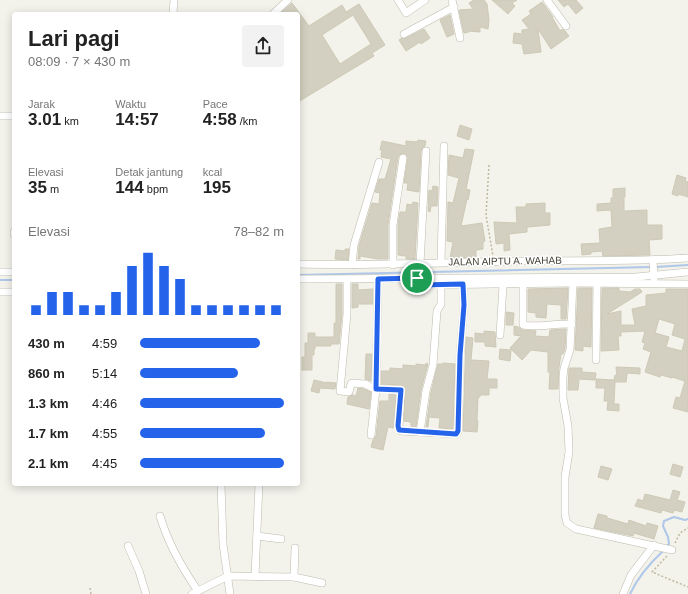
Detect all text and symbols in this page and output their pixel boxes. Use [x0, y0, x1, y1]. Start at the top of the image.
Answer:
button: share [242, 25, 284, 67]
text: Lari pagi [28, 26, 120, 51]
text: 08:09 · 7 × 430 m [28, 54, 130, 69]
text: Jarak [28, 98, 55, 110]
text: Waktu [115, 98, 146, 110]
text: Pace [203, 98, 228, 110]
text: 3.01 [28, 110, 61, 129]
text: 14:57 [115, 110, 159, 129]
text: 4:58 [203, 110, 237, 129]
text: km [61, 115, 79, 127]
text: /km [237, 115, 257, 127]
text: Elevasi [28, 166, 63, 178]
text: Detak jantung [115, 166, 183, 178]
text: kcal [203, 166, 222, 178]
text: 35 [28, 178, 47, 197]
text: 144 [115, 178, 144, 197]
text: 195 [203, 178, 231, 197]
text: m [47, 183, 59, 195]
text: bpm [144, 183, 168, 195]
text: Elevasi [28, 224, 70, 239]
text: 78–82 m [233, 224, 284, 239]
street label: JALAN AIPTU A. WAHAB [448, 255, 562, 267]
pin [400, 261, 434, 295]
icon: arrive [406, 267, 428, 289]
text: 430 m [28, 336, 65, 351]
text: 4:59 [92, 336, 117, 351]
text: 860 m [28, 366, 65, 381]
text: 5:14 [92, 366, 117, 381]
text: 1.3 km [28, 396, 68, 411]
text: 4:46 [92, 396, 117, 411]
text: 1.7 km [28, 426, 68, 441]
text: 4:55 [92, 426, 117, 441]
text: 2.1 km [28, 456, 68, 471]
text: 4:45 [92, 456, 117, 471]

